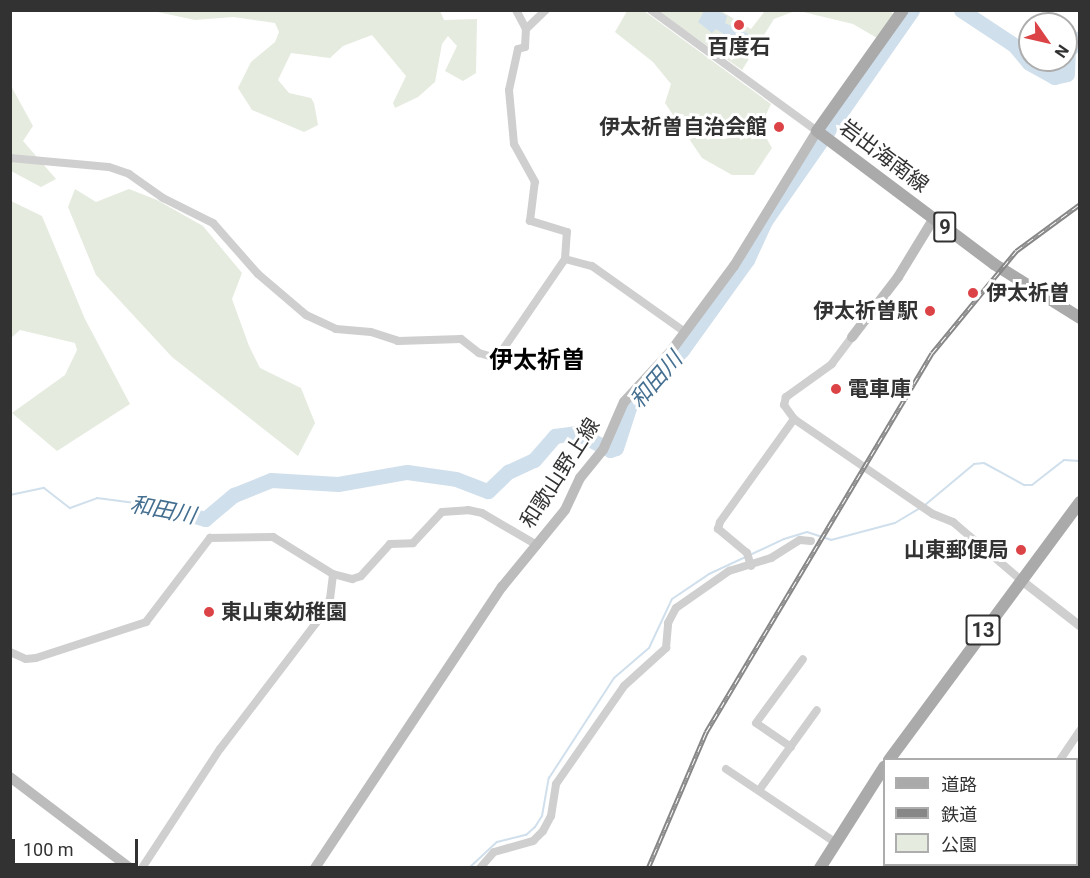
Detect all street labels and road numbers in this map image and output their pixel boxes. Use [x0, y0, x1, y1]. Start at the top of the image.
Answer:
street label: 岩出海南線 [834, 114, 934, 198]
road number: 9 [933, 210, 957, 244]
street label: 和歌山野上線 [515, 413, 605, 533]
road number: 13 [965, 613, 1001, 647]

